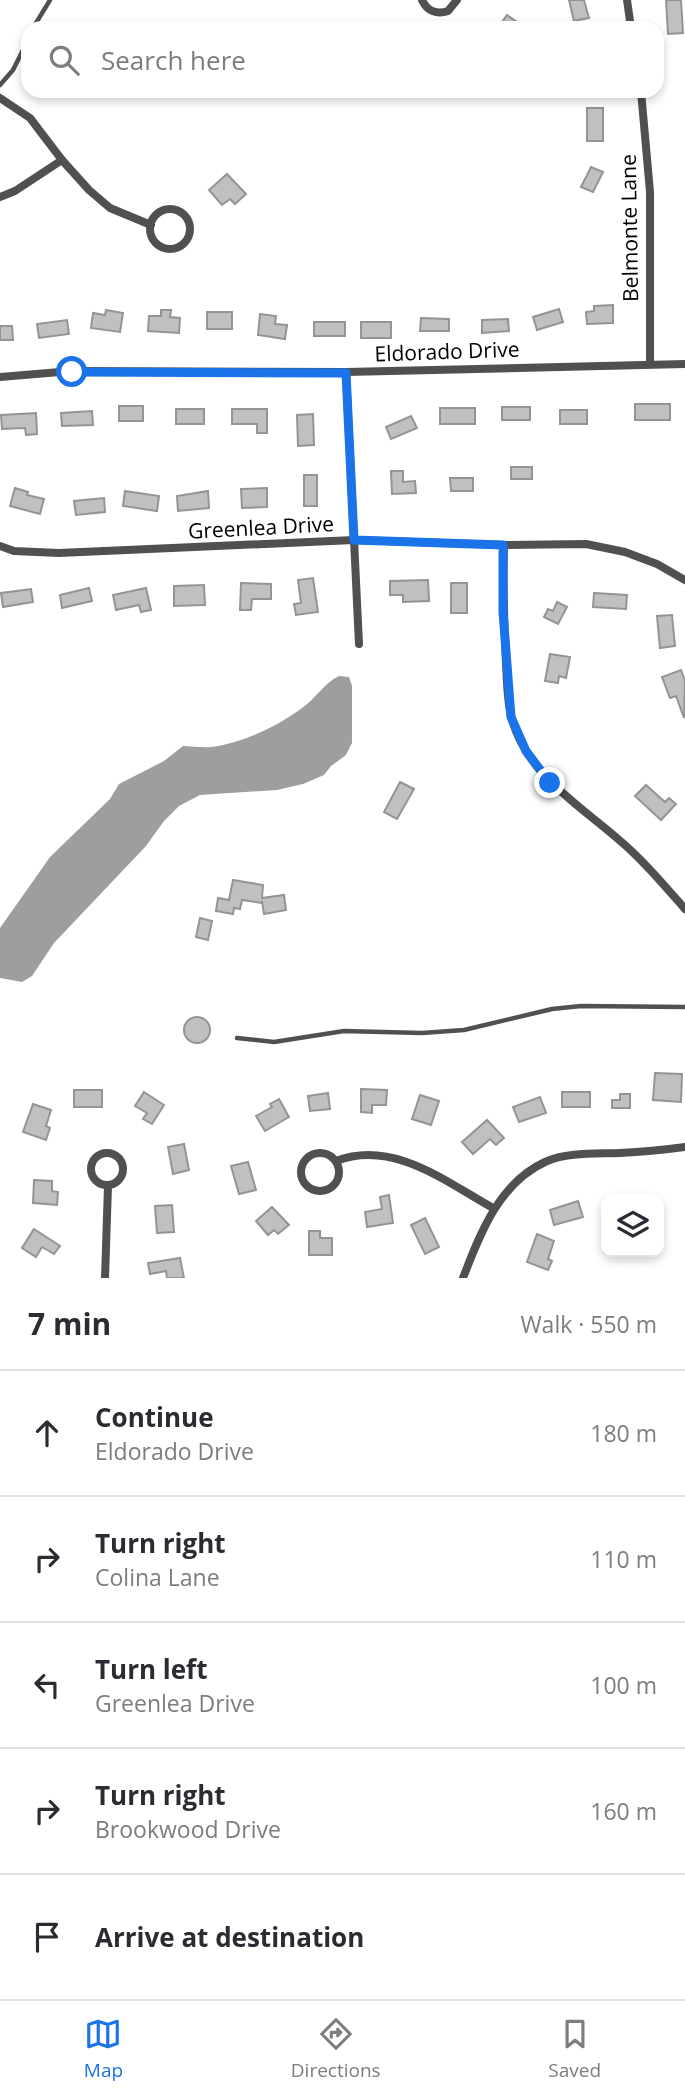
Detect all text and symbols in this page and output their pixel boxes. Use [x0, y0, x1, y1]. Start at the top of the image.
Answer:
search box [21, 21, 664, 98]
icon: search [45, 41, 83, 79]
text: Search here [101, 42, 246, 78]
street label: Belmonte Lane [614, 154, 644, 302]
street label: Eldorado Drive [374, 334, 520, 368]
route start [56, 356, 87, 387]
street label: Greenlea Drive [187, 509, 335, 545]
route end [534, 767, 565, 798]
map controls [601, 1194, 664, 1257]
button: layers [601, 1194, 664, 1257]
text: 7 min [28, 1303, 111, 1344]
text: Walk · 550 m [520, 1308, 657, 1340]
text: Continue [95, 1399, 214, 1435]
icon: ahead [28, 1414, 66, 1452]
text: 180 m [590, 1417, 657, 1449]
text: Eldorado Drive [95, 1435, 254, 1467]
text: Turn right [95, 1525, 226, 1561]
icon: right [28, 1540, 66, 1578]
text: 110 m [590, 1543, 657, 1575]
text: Colina Lane [95, 1561, 220, 1593]
text: Turn left [95, 1651, 207, 1687]
icon: left [28, 1666, 66, 1704]
text: 100 m [590, 1669, 657, 1701]
text: Greenlea Drive [95, 1687, 255, 1719]
text: Turn right [95, 1777, 226, 1813]
icon: right [28, 1792, 66, 1830]
text: 160 m [590, 1795, 657, 1827]
text: Brookwood Drive [95, 1813, 281, 1845]
icon: arrive [28, 1918, 66, 1956]
text: Arrive at destination [95, 1919, 364, 1955]
tab: Map [84, 2015, 123, 2083]
tab: Directions [291, 2015, 381, 2083]
tab: Saved [548, 2015, 601, 2083]

